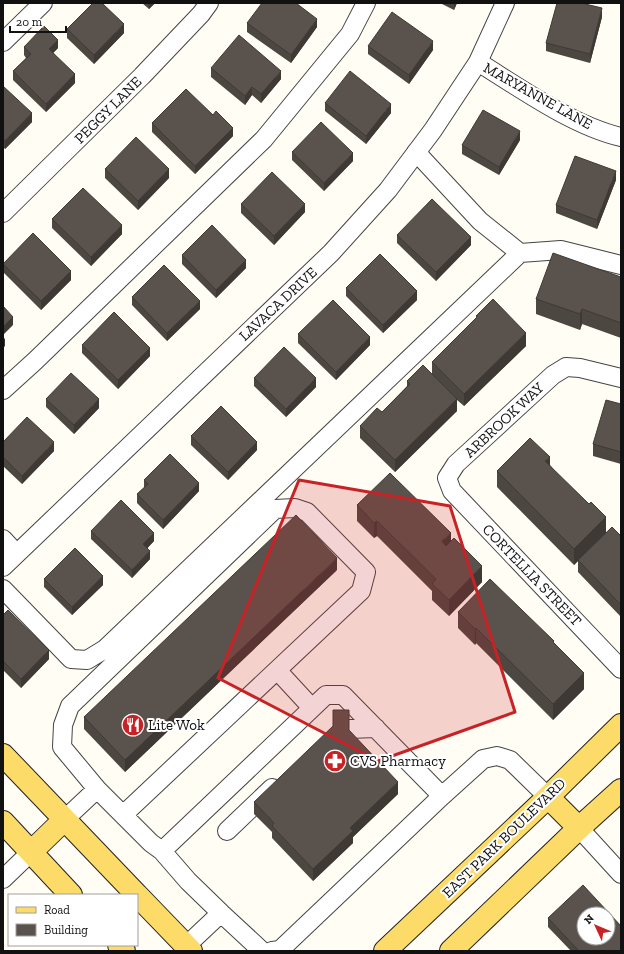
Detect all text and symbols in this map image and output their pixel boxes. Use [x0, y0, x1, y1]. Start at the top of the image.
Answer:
scale bar [10, 8, 66, 34]
text: 20 m [16, 15, 43, 29]
street label: MARYANNE LANE [480, 59, 596, 133]
street label: PEGGY LANE [71, 72, 146, 147]
street label: LAVACA DRIVE [235, 263, 321, 345]
street label: ARBROOK WAY [461, 378, 548, 461]
street label: CORTELLIA STREET [479, 520, 585, 630]
restaurant icon: Lite Wok [120, 712, 146, 738]
place label: Lite Wok [148, 716, 205, 734]
pharmacy icon: CVS Pharmacy [322, 748, 348, 774]
place label: CVS Pharmacy [350, 752, 446, 770]
street label: EAST PARK BOULEVARD [439, 774, 569, 902]
legend [8, 894, 138, 946]
text: Road [44, 903, 70, 917]
north arrow [576, 906, 616, 946]
text: N [582, 911, 597, 927]
text: Building [44, 923, 88, 937]

